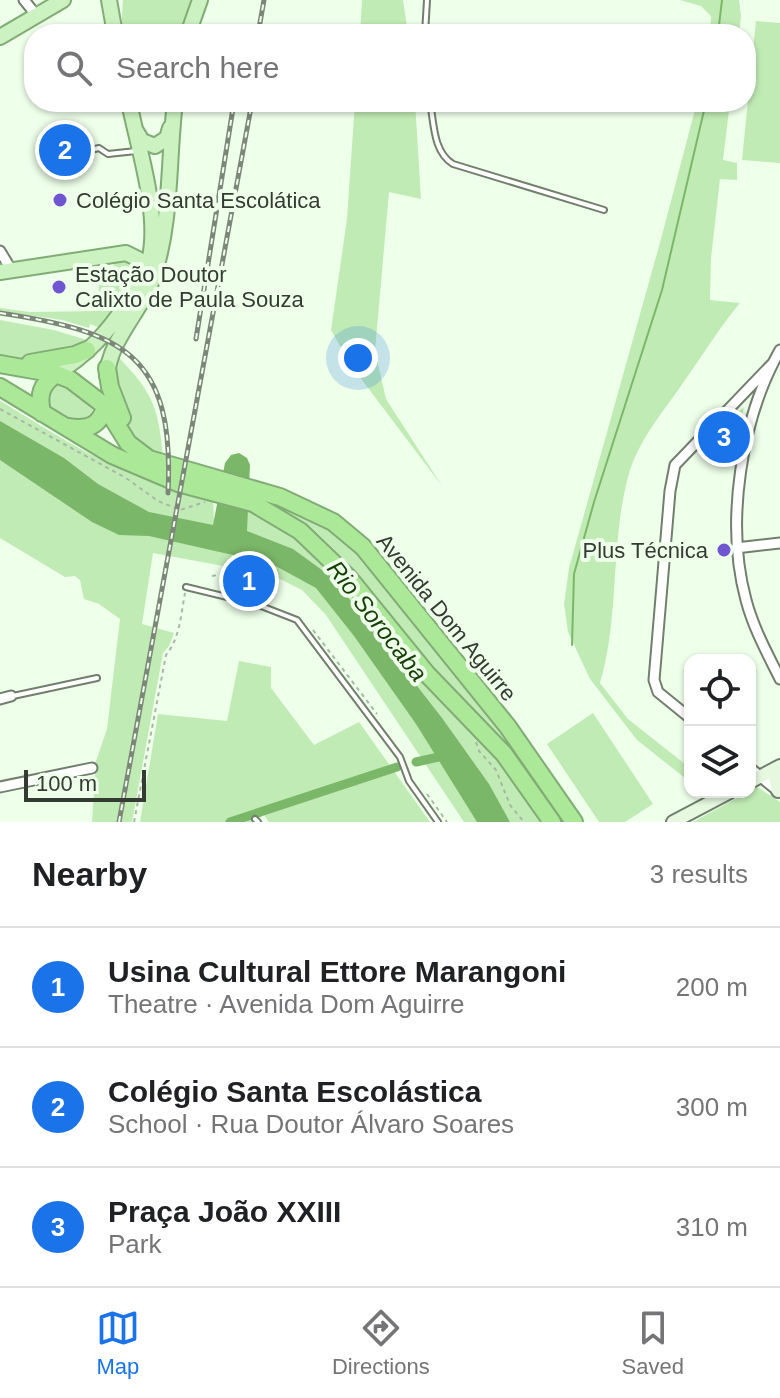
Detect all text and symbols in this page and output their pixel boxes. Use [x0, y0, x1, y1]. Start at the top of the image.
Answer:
search box [24, 24, 756, 112]
icon: search [52, 46, 96, 90]
text: Search here [116, 51, 279, 84]
pin: 2 [39, 120, 91, 180]
place label: Colégio Santa Escolática [76, 188, 321, 213]
marker: Colégio Santa Escolática [51, 191, 69, 209]
place label: Estação Doutor Calixto de Paula Souza [75, 262, 304, 312]
marker: Estação Doutor Calixto de Paula Souza [50, 278, 68, 296]
your location [338, 338, 378, 378]
pin: 3 [698, 407, 750, 467]
street label: Avenida Dom Aguirre [372, 529, 522, 706]
place label: Plus Técnica [582, 538, 709, 563]
marker: Plus Técnica [715, 541, 733, 559]
pin: 1 [223, 551, 275, 611]
water label: Rio Sorocaba [322, 555, 433, 686]
map controls [684, 654, 756, 798]
button: locate [684, 654, 756, 726]
button: layers [684, 726, 756, 798]
scale bar [24, 766, 146, 802]
text: 100 m [36, 771, 97, 796]
text: Nearby [32, 855, 147, 893]
text: 3 results [650, 859, 748, 889]
text: Usina Cultural Ettore Marangoni [108, 955, 566, 988]
text: 1 [51, 972, 65, 1002]
text: 200 m [676, 972, 748, 1002]
text: Theatre · Avenida Dom Aguirre [108, 989, 464, 1019]
text: Colégio Santa Escolástica [108, 1075, 481, 1108]
text: 2 [51, 1092, 65, 1122]
text: 300 m [676, 1092, 748, 1122]
text: School · Rua Doutor Álvaro Soares [108, 1109, 514, 1139]
text: Praça João XXIII [108, 1195, 341, 1228]
text: 3 [51, 1212, 65, 1242]
text: 310 m [676, 1212, 748, 1242]
text: Park [108, 1229, 161, 1259]
tab: Map [96, 1306, 140, 1380]
tab: Directions [332, 1306, 430, 1380]
tab: Saved [622, 1306, 684, 1380]

